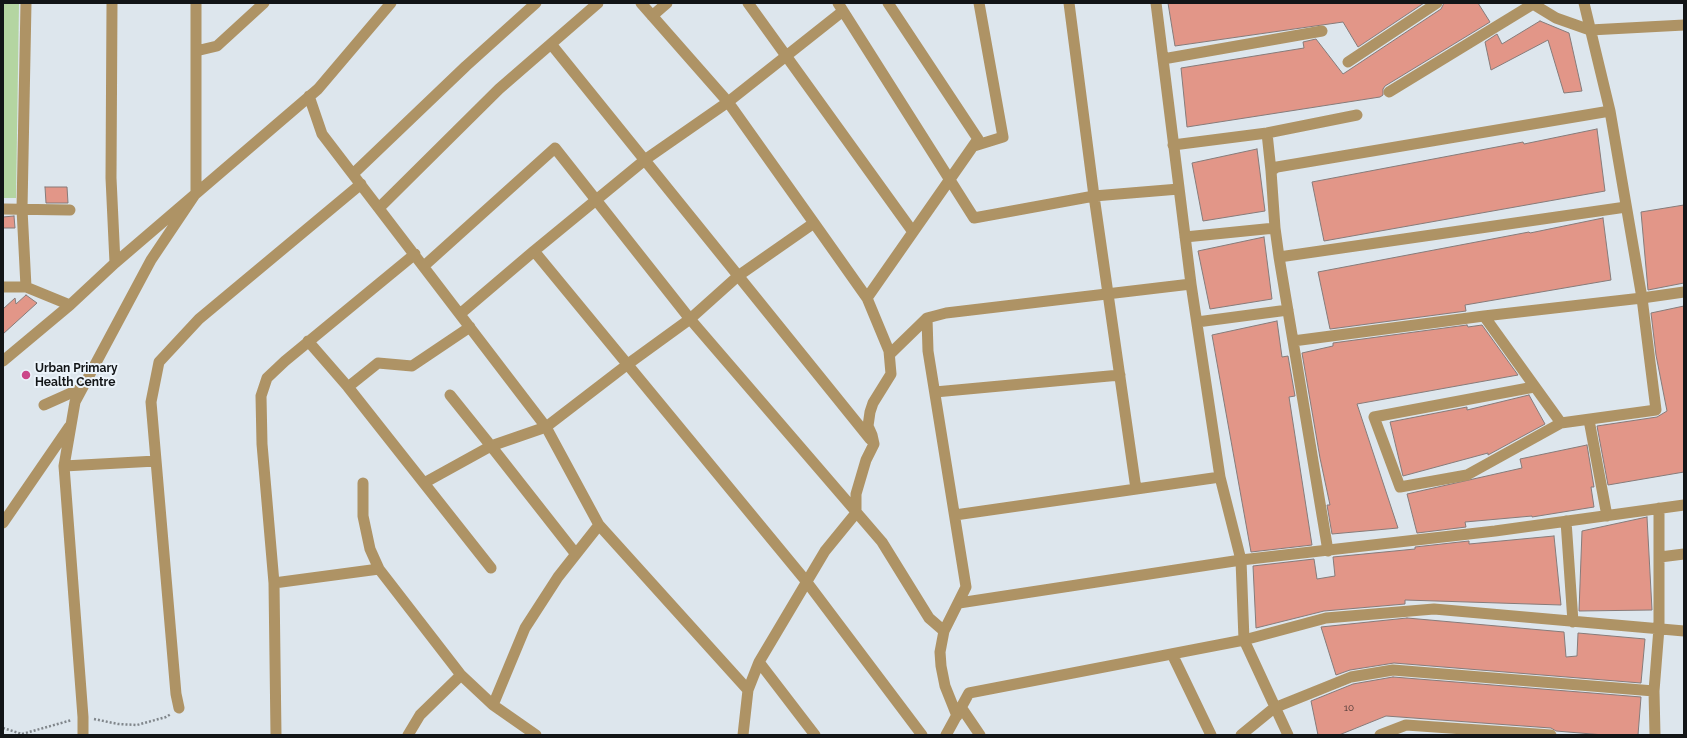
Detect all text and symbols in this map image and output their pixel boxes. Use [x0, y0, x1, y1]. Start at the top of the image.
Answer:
place label: Urban Primary Health Centre [35, 361, 118, 389]
marker: Urban Primary Health Centre [20, 369, 32, 381]
house number: 10 [1344, 702, 1354, 714]

